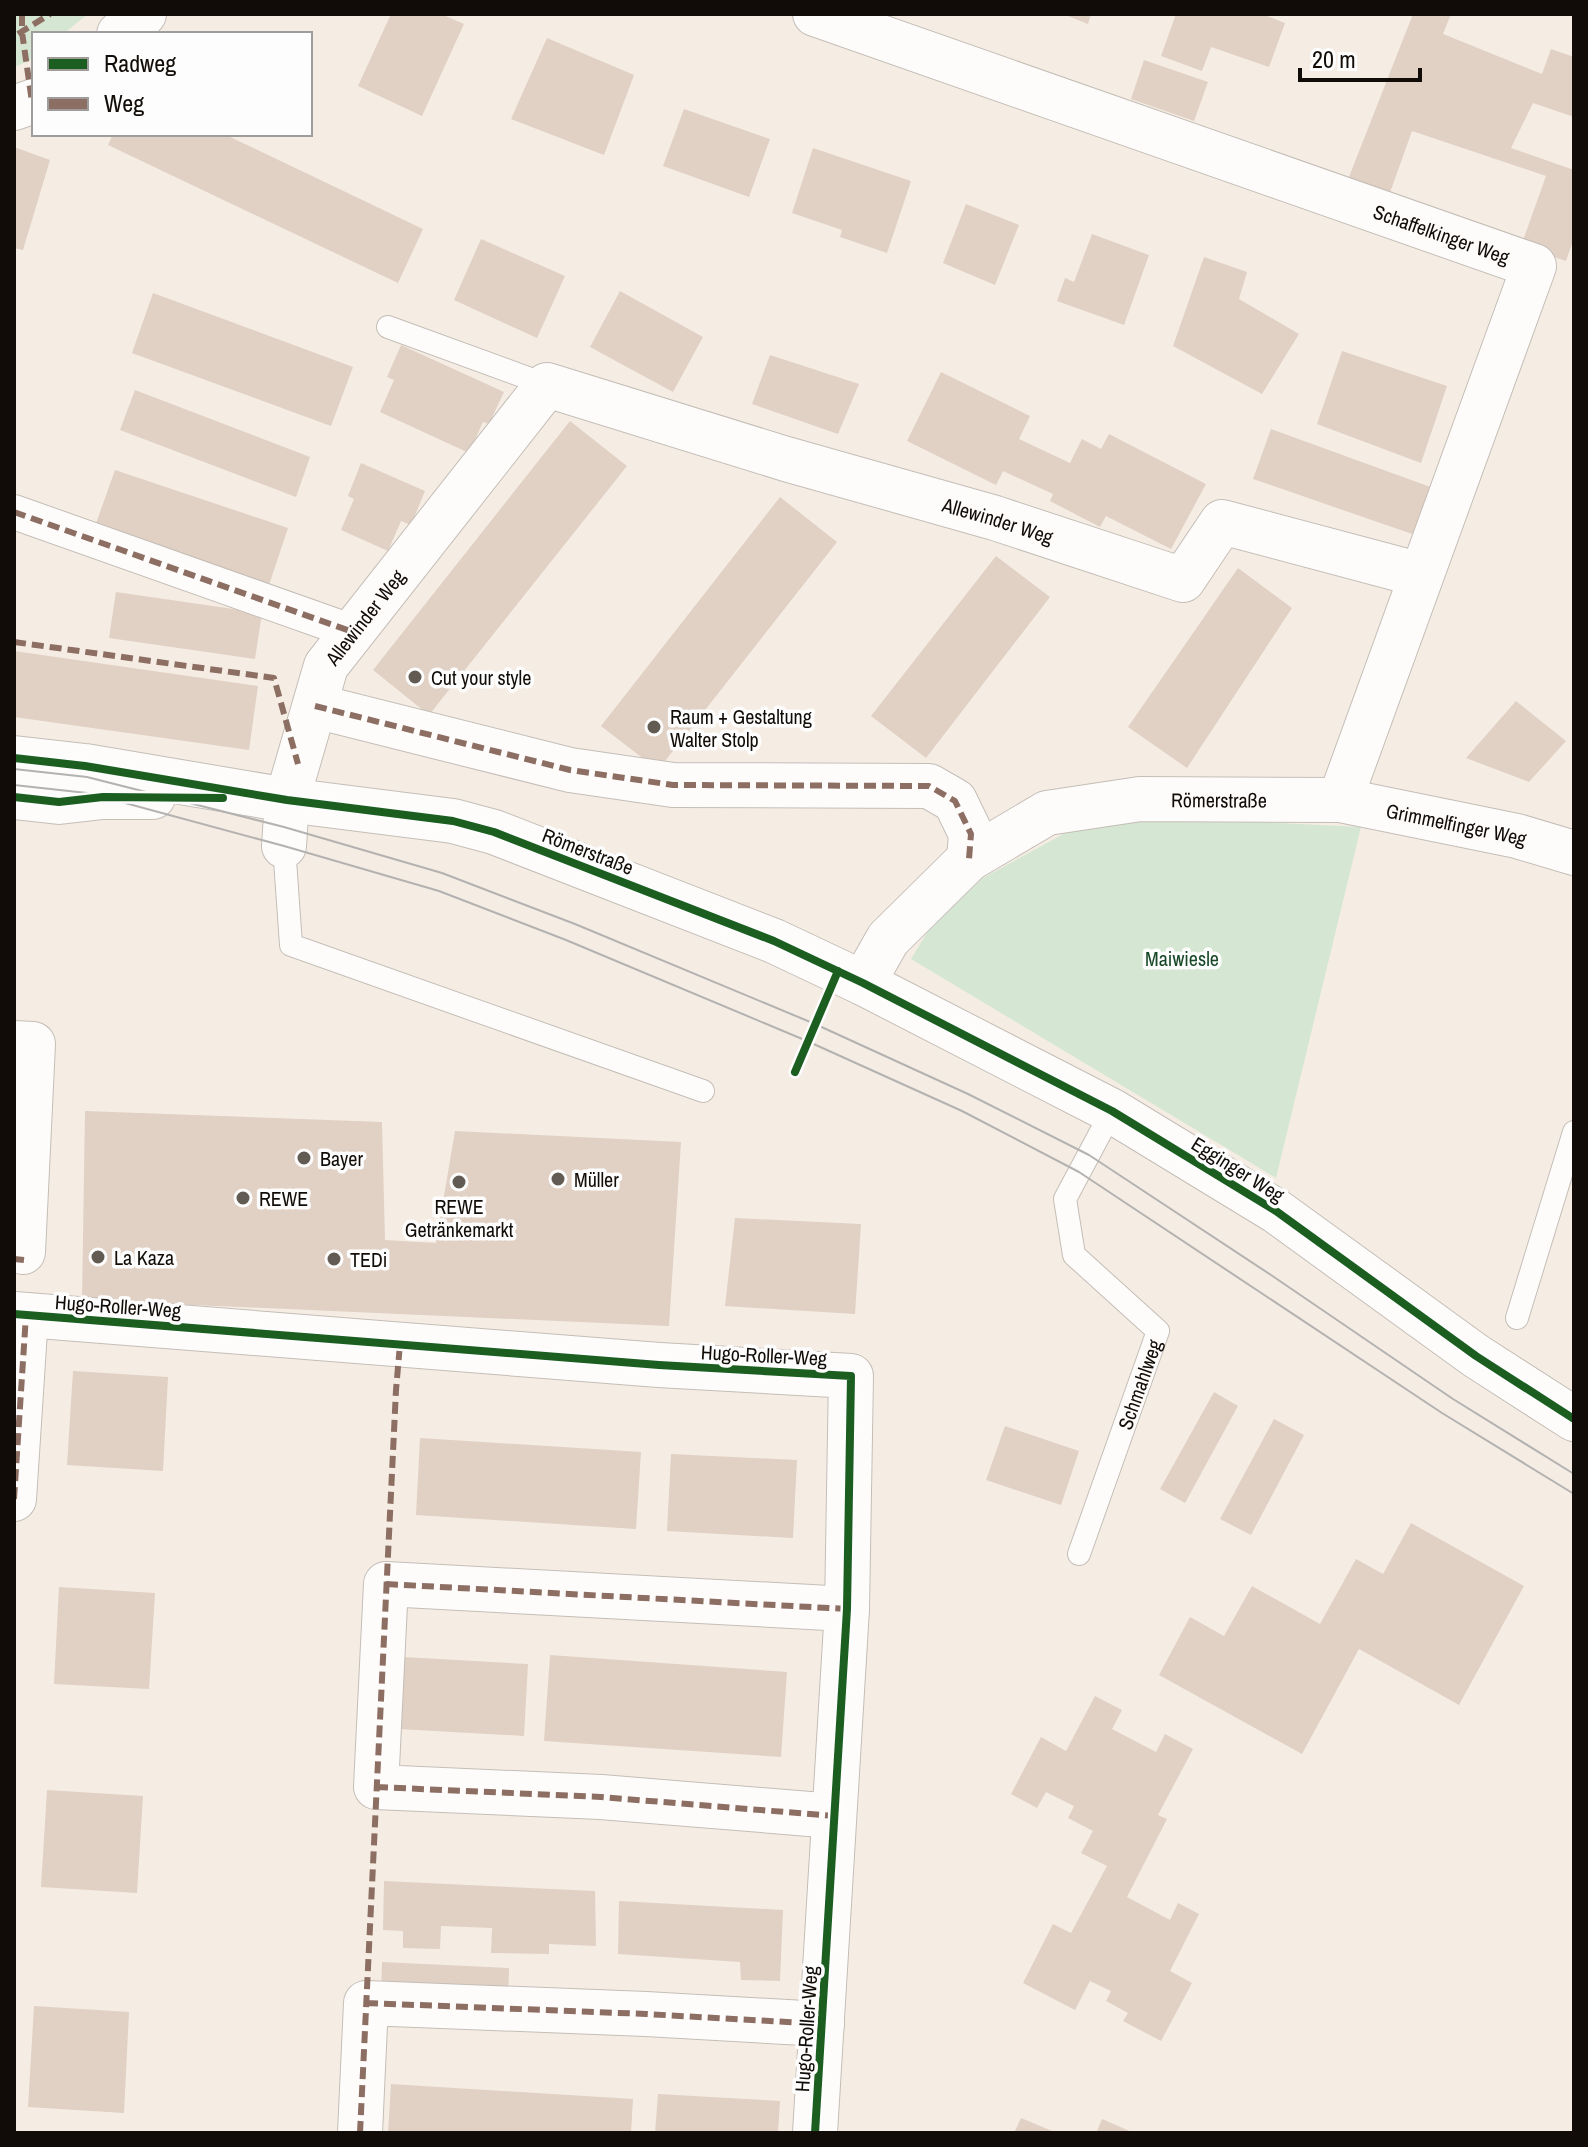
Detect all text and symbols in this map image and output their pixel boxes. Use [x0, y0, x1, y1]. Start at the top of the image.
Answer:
legend [32, 32, 312, 136]
scale bar [1300, 32, 1420, 82]
text: 20 m [1312, 43, 1356, 75]
text: Radweg [104, 47, 176, 79]
text: Weg [104, 87, 144, 119]
street label: Schaffelkinger Weg [1370, 197, 1513, 270]
street label: Allewinder Weg [939, 490, 1057, 550]
street label: Allewinder Weg [318, 564, 411, 671]
place label: Cut your style [431, 664, 531, 691]
marker: Cut your style [406, 668, 424, 686]
place label: Raum + Gestaltung Walter Stolp [670, 703, 812, 753]
marker: Raum + Gestaltung Walter Stolp [645, 718, 663, 736]
street label: Römerstraße [1171, 786, 1267, 813]
street label: Grimmelfinger Weg [1384, 796, 1530, 852]
street label: Römerstraße [538, 821, 638, 881]
park label: Maiwiesle [1145, 945, 1219, 972]
street label: Egginger Weg [1187, 1130, 1289, 1208]
place label: Bayer [320, 1145, 363, 1172]
marker: Bayer [295, 1149, 313, 1167]
place label: Müller [574, 1166, 619, 1193]
marker: Müller [549, 1170, 567, 1188]
marker: REWE Getränkemarkt [450, 1173, 468, 1191]
place label: REWE [259, 1185, 308, 1212]
marker: REWE [234, 1189, 252, 1207]
place label: REWE Getränkemarkt [405, 1193, 514, 1243]
place label: La Kaza [114, 1244, 174, 1271]
place label: TEDi [350, 1246, 387, 1273]
marker: La Kaza [89, 1248, 107, 1266]
marker: TEDi [325, 1250, 343, 1268]
street label: Hugo-Roller-Weg [54, 1288, 182, 1324]
street label: Schmahlweg [1111, 1336, 1168, 1433]
street label: Hugo-Roller-Weg [700, 1338, 828, 1372]
street label: Hugo-Roller-Weg [788, 1965, 824, 2093]

